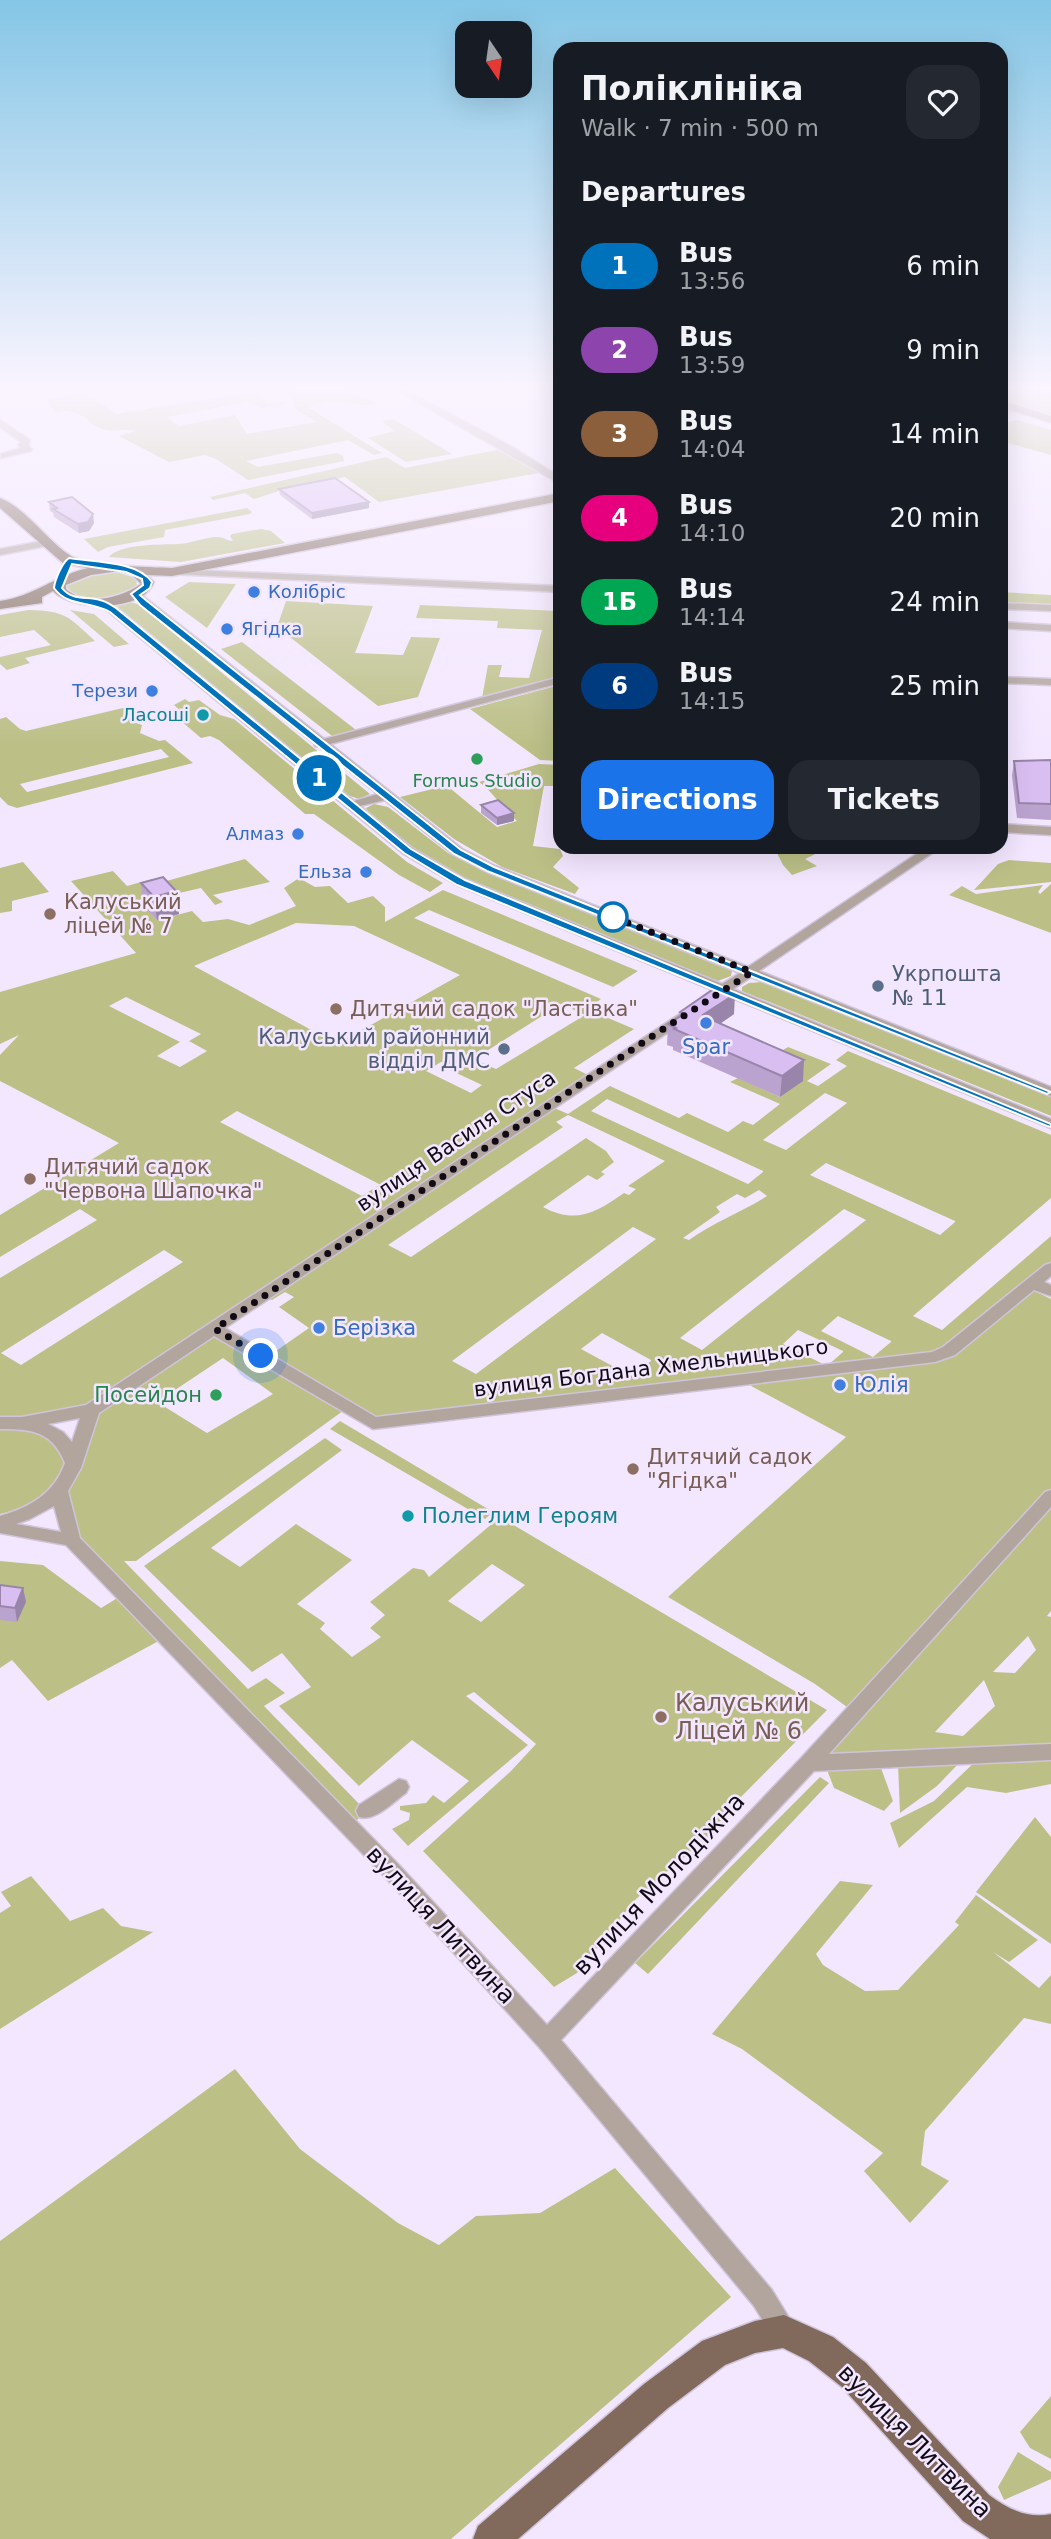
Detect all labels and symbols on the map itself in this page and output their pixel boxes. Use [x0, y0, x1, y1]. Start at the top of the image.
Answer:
north arrow [455, 21, 532, 98]
place label: Колібріс [268, 581, 346, 602]
marker: Колібріс [246, 584, 262, 600]
place label: Ягідка [241, 618, 302, 639]
marker: Ягідка [219, 621, 235, 637]
place label: Терези [71, 680, 138, 701]
marker: Терези [144, 683, 160, 699]
place label: Ласоші [122, 704, 189, 725]
marker: Ласоші [195, 707, 211, 723]
marker: Formus Studio [469, 751, 485, 767]
line badge: 1 [296, 755, 342, 801]
place label: Formus Studio [412, 770, 542, 791]
place label: Алмаз [226, 823, 284, 844]
marker: Алмаз [290, 826, 306, 842]
place label: Ельза [298, 861, 352, 882]
marker: Ельза [358, 864, 374, 880]
place label: Калуський ліцей № 7 [64, 890, 182, 938]
unlabelled marker [598, 902, 628, 932]
marker: Калуський ліцей № 7 [42, 906, 58, 922]
place label: Укрпошта № 11 [892, 962, 1002, 1010]
marker: Укрпошта № 11 [870, 978, 886, 994]
place label: Дитячий садок "Ластівка" [350, 997, 638, 1021]
marker: Дитячий садок "Ластівка" [328, 1001, 344, 1017]
marker: Spar [698, 1015, 714, 1031]
place label: Калуський районний відділ ДМС [258, 1025, 490, 1073]
place label: Spar [682, 1035, 730, 1059]
marker: Калуський районний відділ ДМС [496, 1041, 512, 1057]
street label: вулиця Василя Стуса [352, 1066, 560, 1216]
place label: Дитячий садок "Червона Шапочка" [44, 1155, 262, 1203]
marker: Дитячий садок "Червона Шапочка" [22, 1171, 38, 1187]
place label: Берізка [333, 1316, 416, 1340]
marker: Берізка [311, 1320, 327, 1336]
street label: вулиця Богдана Хмельницького [472, 1334, 830, 1402]
your location [243, 1338, 278, 1373]
place label: Юлія [854, 1373, 909, 1397]
marker: Юлія [832, 1377, 848, 1393]
place label: Посейдон [94, 1383, 202, 1407]
marker: Посейдон [208, 1387, 224, 1403]
place label: Дитячий садок "Ягідка" [647, 1445, 813, 1493]
marker: Дитячий садок "Ягідка" [625, 1461, 641, 1477]
place label: Полеглим Героям [422, 1504, 618, 1528]
marker: Полеглим Героям [400, 1508, 416, 1524]
place label: Калуський Ліцей № 6 [675, 1689, 809, 1745]
marker: Калуський Ліцей № 6 [653, 1709, 669, 1725]
street label: вулиця Молодіжна [567, 1787, 751, 1981]
street label: вулиця Литвина [361, 1840, 521, 2010]
street label: вулиця Литвина [832, 2358, 998, 2524]

